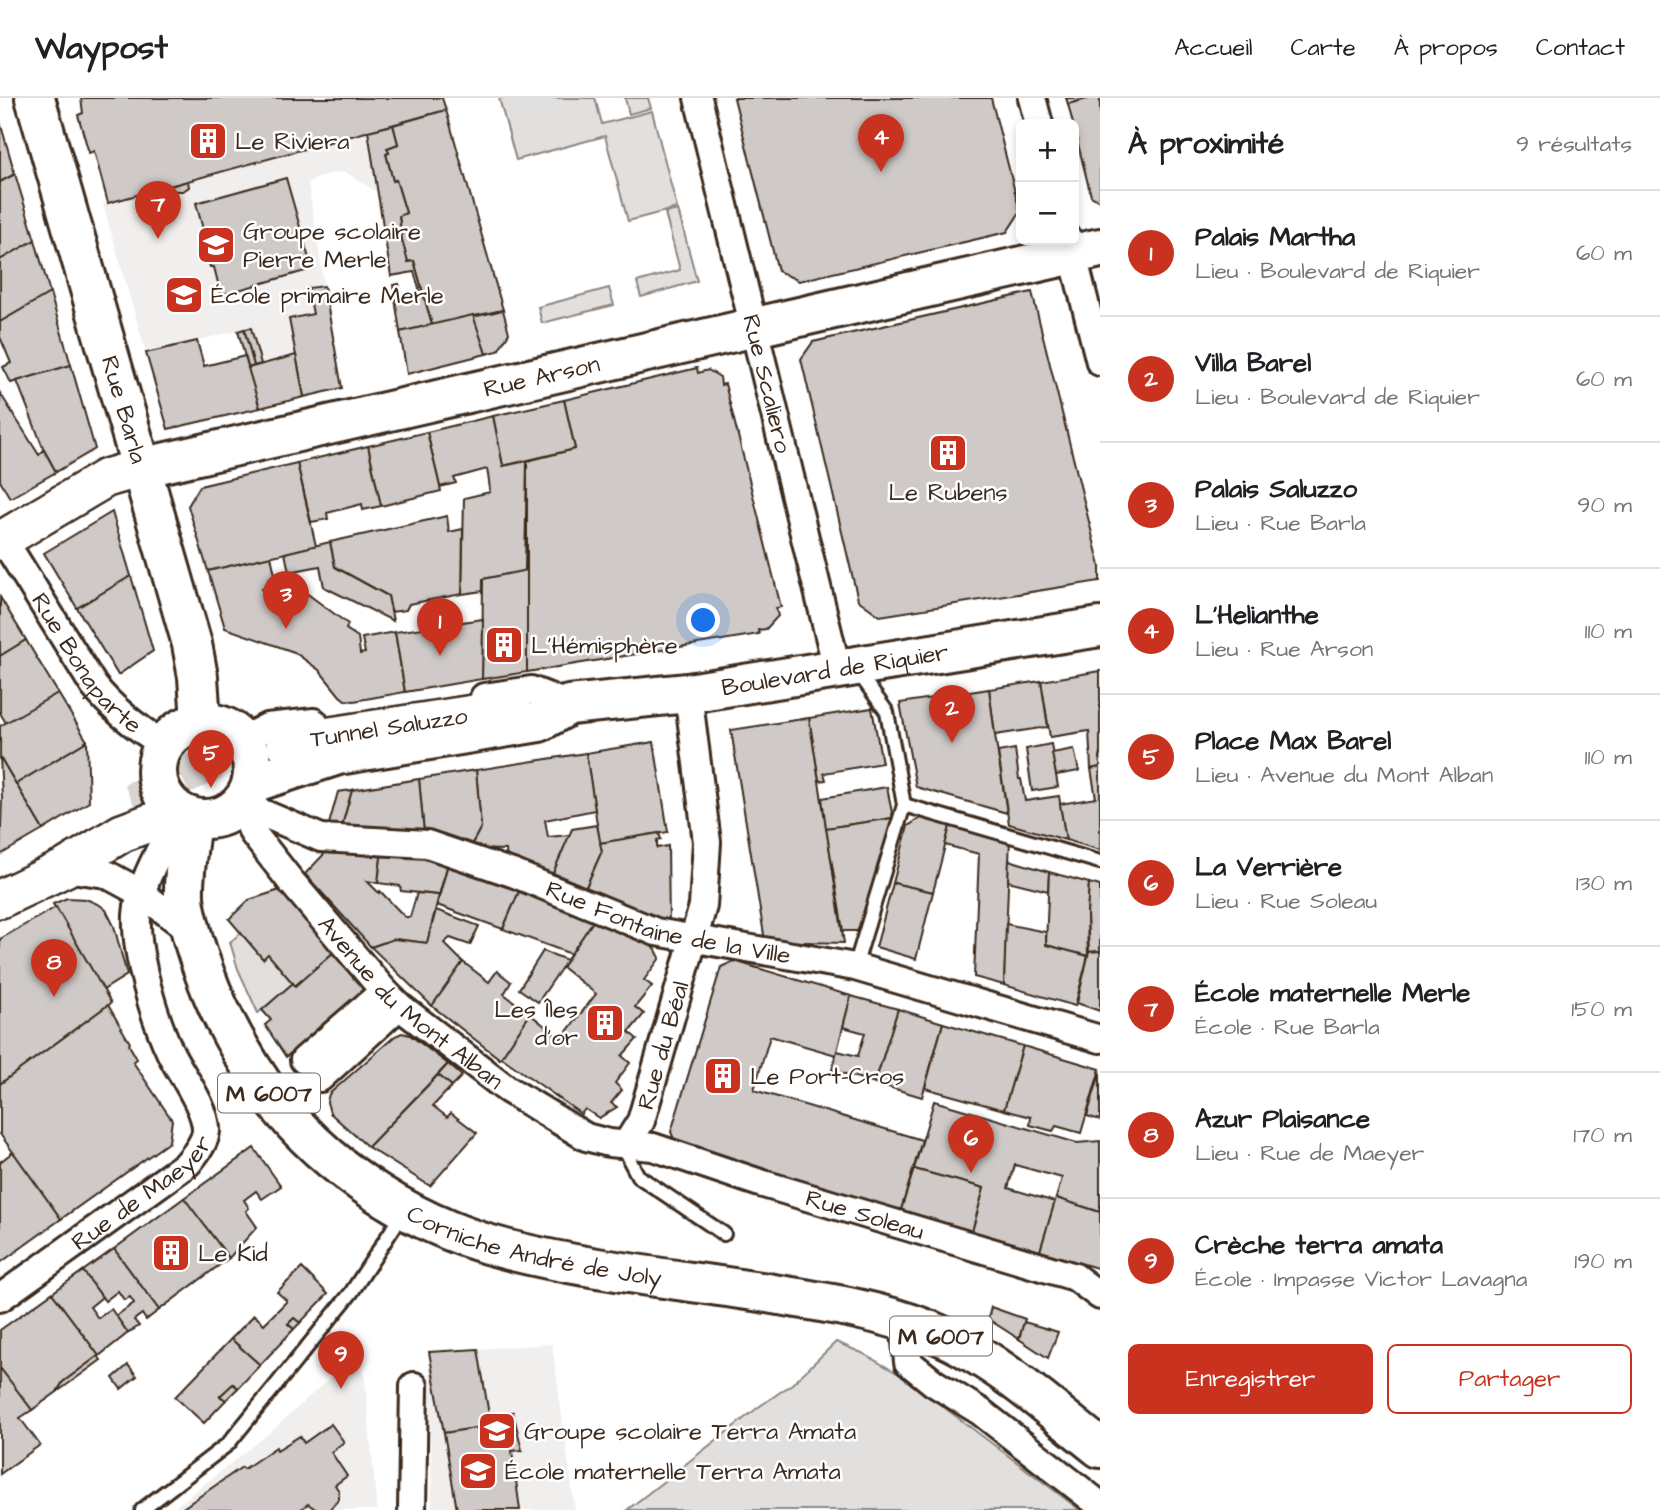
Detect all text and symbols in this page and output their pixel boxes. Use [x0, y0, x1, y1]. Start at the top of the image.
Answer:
text: Waypost [35, 25, 168, 71]
text: Accueil [1174, 31, 1253, 65]
text: Carte [1291, 31, 1356, 65]
text: À propos [1394, 31, 1498, 65]
text: Contact [1536, 31, 1625, 65]
pin: 4 [858, 114, 904, 172]
map controls [1016, 119, 1079, 245]
button: + [1016, 119, 1079, 182]
building icon: Le Riviera [187, 120, 229, 162]
text: À proximité [1128, 123, 1284, 165]
place label: Le Riviera [235, 125, 349, 159]
text: 9 résultats [1516, 128, 1632, 160]
pin: 7 [135, 181, 181, 239]
button: − [1016, 182, 1079, 245]
place label: Groupe scolaire Pierre Merle [243, 215, 421, 277]
text: Palais Martha [1195, 219, 1355, 255]
school or university icon: Groupe scolaire Pierre Merle [195, 224, 237, 266]
text: 1 [1150, 237, 1152, 269]
text: 60 m [1576, 237, 1632, 269]
text: Lieu · Boulevard de Riquier [1195, 255, 1480, 287]
school or university icon: École primaire Merle [163, 274, 205, 316]
place label: École primaire Merle [211, 279, 444, 313]
street label: Rue Scaliero [733, 311, 800, 457]
text: Villa Barel [1195, 345, 1311, 381]
street label: Rue Arson [480, 347, 603, 407]
street label: Rue Barla [92, 352, 155, 467]
text: 2 [1144, 363, 1158, 395]
text: 60 m [1576, 363, 1632, 395]
text: Lieu · Boulevard de Riquier [1195, 381, 1480, 413]
building icon: Le Rubens [927, 432, 969, 474]
text: Palais Saluzzo [1195, 471, 1357, 507]
place label: Le Rubens [888, 476, 1008, 510]
text: 3 [1145, 489, 1157, 521]
text: 90 m [1577, 489, 1632, 521]
text: Lieu · Rue Barla [1195, 507, 1366, 539]
pin: 3 [263, 571, 309, 629]
street label: Rue Bonaparte [23, 587, 148, 742]
text: L'Helianthe [1195, 597, 1319, 633]
pin: 1 [417, 598, 463, 656]
your location [686, 603, 720, 637]
text: 4 [1143, 615, 1159, 647]
text: 110 m [1584, 615, 1632, 647]
building icon: L'Hémisphère [483, 624, 525, 666]
place label: L'Hémisphère [531, 629, 678, 663]
text: Lieu · Rue Arson [1195, 633, 1373, 665]
street label: Boulevard de Riquier [719, 636, 951, 705]
pin: 2 [929, 685, 975, 743]
street label: Tunnel Saluzzo [308, 699, 470, 757]
text: Place Max Barel [1195, 723, 1391, 759]
pin: 5 [188, 730, 234, 788]
text: 5 [1143, 741, 1159, 773]
text: 110 m [1584, 741, 1632, 773]
text: Lieu · Avenue du Mont Alban [1195, 759, 1493, 791]
text: La Verrière [1195, 849, 1342, 885]
text: 6 [1144, 867, 1158, 899]
text: 130 m [1576, 867, 1632, 899]
street label: Rue Fontaine de la Ville [540, 873, 793, 973]
text: Lieu · Rue Soleau [1195, 885, 1377, 917]
street label: Avenue du Mont Alban [309, 909, 510, 1098]
pin: 8 [31, 939, 77, 997]
text: École maternelle Merle [1195, 975, 1470, 1011]
street label: Rue du Béal [629, 978, 698, 1114]
place label: Les Îles d'or [494, 993, 578, 1055]
text: 7 [1144, 993, 1158, 1025]
text: 150 m [1571, 993, 1632, 1025]
building icon: Les Îles d'or [584, 1002, 626, 1044]
text: École · Rue Barla [1195, 1011, 1380, 1043]
building icon: Le Port-Cros [702, 1055, 744, 1097]
place label: Le Port-Cros [750, 1060, 904, 1094]
road number: M 6007 [218, 1074, 320, 1112]
text: Azur Plaisance [1195, 1101, 1370, 1137]
pin: 6 [948, 1115, 994, 1173]
text: 8 [1144, 1119, 1158, 1151]
text: 170 m [1573, 1119, 1632, 1151]
street label: Rue de Maeyer [65, 1130, 221, 1259]
text: Lieu · Rue de Maeyer [1195, 1137, 1424, 1169]
street label: Rue Soleau [801, 1182, 928, 1249]
street label: Corniche André de Joly [401, 1197, 664, 1297]
text: Crèche terra amata [1195, 1227, 1443, 1263]
building icon: Le Kid [150, 1232, 192, 1274]
place label: Le Kid [198, 1237, 268, 1271]
text: 9 [1144, 1245, 1158, 1277]
text: 190 m [1574, 1245, 1632, 1277]
text: École · Impasse Victor Lavagna [1195, 1263, 1527, 1295]
road number: M 6007 [890, 1316, 992, 1356]
pin: 9 [318, 1331, 364, 1389]
button: Enregistrer [1128, 1344, 1373, 1414]
button: Partager [1387, 1344, 1632, 1414]
school or university icon: Groupe scolaire Terra Amata [476, 1410, 518, 1452]
place label: Groupe scolaire Terra Amata [524, 1415, 856, 1449]
school or university icon: École maternelle Terra Amata [457, 1450, 499, 1492]
place label: École maternelle Terra Amata [505, 1455, 841, 1489]

